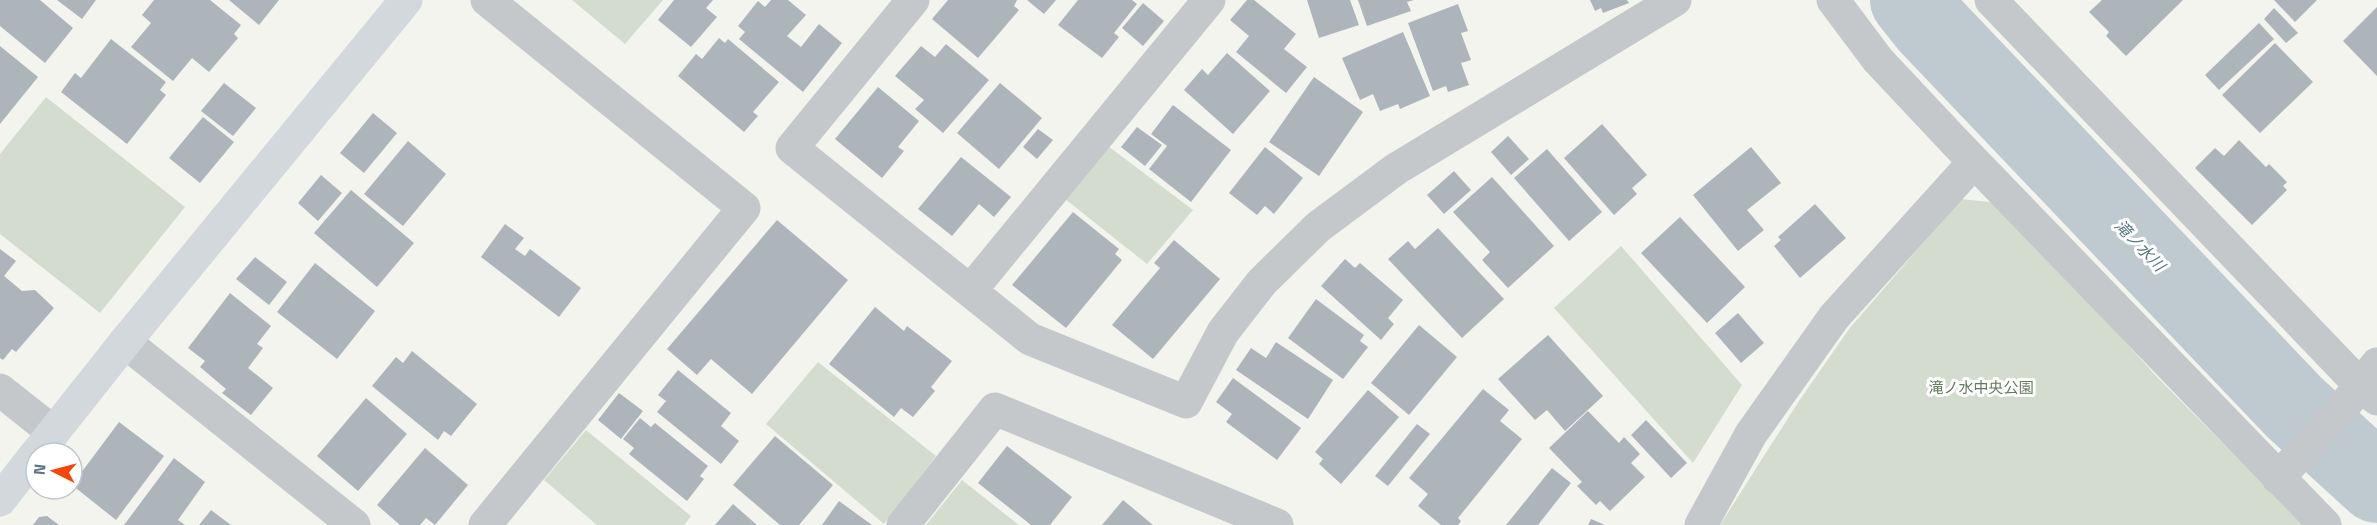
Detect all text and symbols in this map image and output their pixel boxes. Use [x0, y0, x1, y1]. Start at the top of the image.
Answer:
water label: 滝ノ水川 [2109, 214, 2172, 278]
park label: 滝ノ水中央公園 [1928, 376, 2034, 399]
north arrow [24, 441, 84, 501]
text: N [27, 463, 52, 476]

